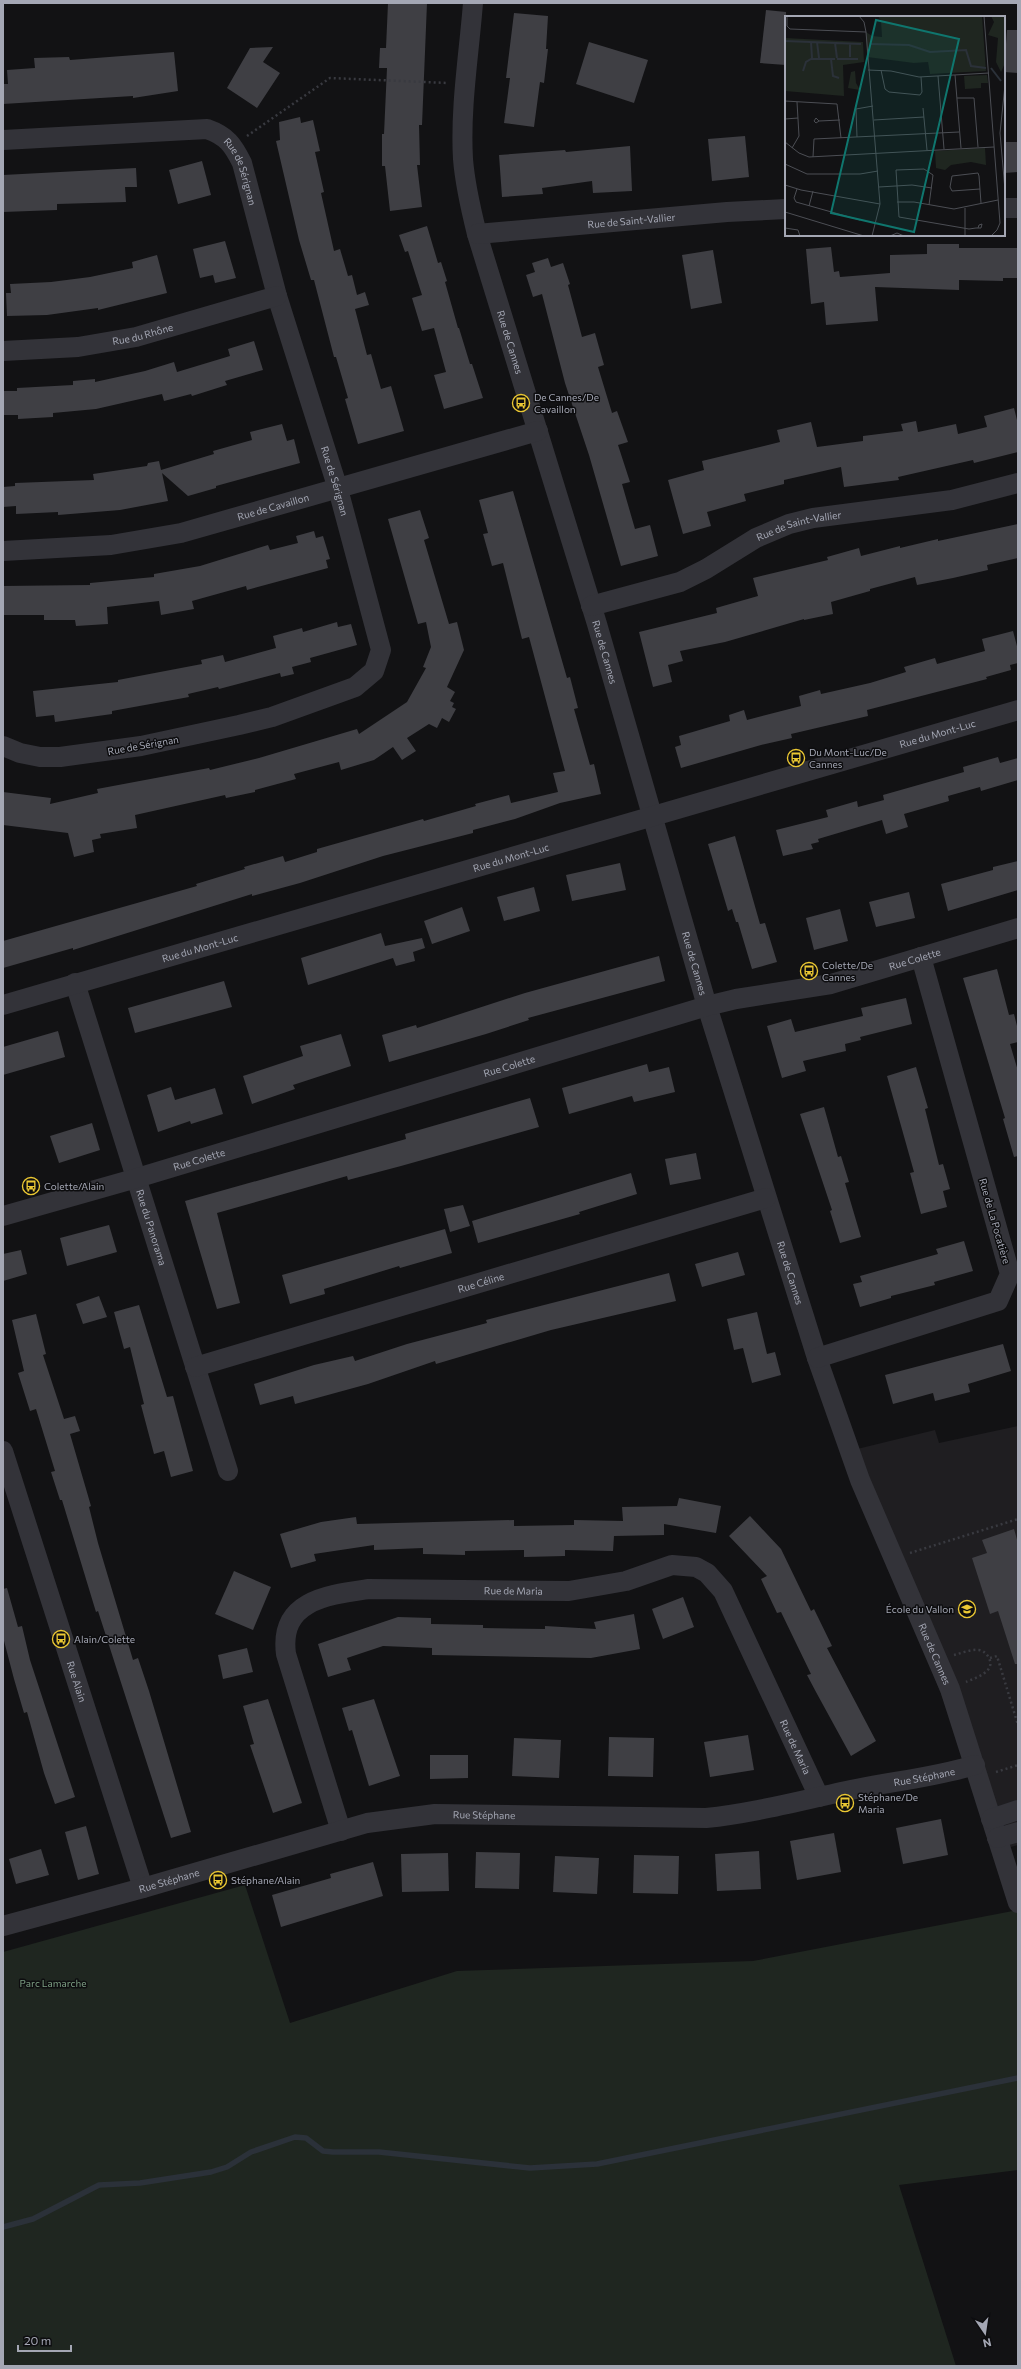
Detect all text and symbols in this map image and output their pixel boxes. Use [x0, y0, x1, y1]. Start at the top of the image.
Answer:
inset map [785, 16, 1005, 236]
street label: Rue de Sérignan [222, 135, 259, 206]
street label: Rue de Saint-Vallier [587, 211, 676, 230]
street label: Rue de Cannes [495, 309, 526, 376]
street label: Rue du Rhône [111, 321, 174, 347]
place label: De Cannes/De Cavaillon [534, 391, 599, 415]
bus stop icon: De Cannes/De Cavaillon [511, 393, 531, 413]
street label: Rue de Sérignan [319, 444, 351, 517]
street label: Rue de Cavaillon [236, 491, 310, 523]
street label: Rue de Saint-Vallier [754, 508, 842, 543]
street label: Rue de Cannes [590, 619, 620, 686]
street label: Rue du Mont-Luc [898, 717, 977, 750]
street label: Rue de Sérignan [106, 733, 180, 757]
place label: Du Mont-Luc/De Cannes [809, 746, 887, 770]
bus stop icon: Du Mont-Luc/De Cannes [786, 748, 806, 768]
street label: Rue du Mont-Luc [472, 841, 550, 874]
street label: Rue de Cannes [680, 930, 710, 997]
street label: Rue du Mont-Luc [160, 931, 239, 965]
street label: Rue Colette [887, 946, 942, 972]
place label: Colette/De Cannes [822, 959, 873, 983]
bus stop icon: Colette/De Cannes [799, 961, 819, 981]
street label: Rue Colette [482, 1052, 536, 1079]
street label: Rue Colette [172, 1146, 226, 1173]
bus stop icon: Colette/Alain [21, 1176, 41, 1196]
street label: Rue de La Pocatière [977, 1177, 1013, 1265]
place label: Colette/Alain [44, 1180, 104, 1192]
street label: Rue du Panorama [134, 1188, 169, 1267]
street label: Rue de Cannes [775, 1240, 806, 1306]
street label: Rue Céline [456, 1270, 505, 1295]
street label: Rue de Maria [484, 1584, 543, 1597]
school or university icon: École du Vallon [957, 1599, 977, 1619]
place label: École du Vallon [886, 1603, 954, 1615]
street label: Rue de Cannes [916, 1621, 954, 1687]
bus stop icon: Alain/Colette [51, 1629, 71, 1649]
place label: Alain/Colette [74, 1633, 135, 1645]
street label: Rue Alain [65, 1659, 89, 1704]
street label: Rue de Maria [778, 1718, 814, 1776]
street label: Rue Stéphane [892, 1765, 956, 1788]
place label: Stéphane/De Maria [858, 1791, 918, 1815]
bus stop icon: Stéphane/De Maria [835, 1793, 855, 1813]
street label: Rue Stéphane [453, 1808, 515, 1821]
street label: Rue Stéphane [137, 1866, 201, 1895]
bus stop icon: Stéphane/Alain [208, 1870, 228, 1890]
place label: Stéphane/Alain [231, 1874, 300, 1886]
park label: Parc Lamarche [20, 1977, 86, 1989]
north arrow [965, 2313, 1005, 2353]
scale bar [18, 2327, 71, 2353]
text: 20 m [24, 2333, 51, 2347]
text: N [982, 2336, 993, 2350]

